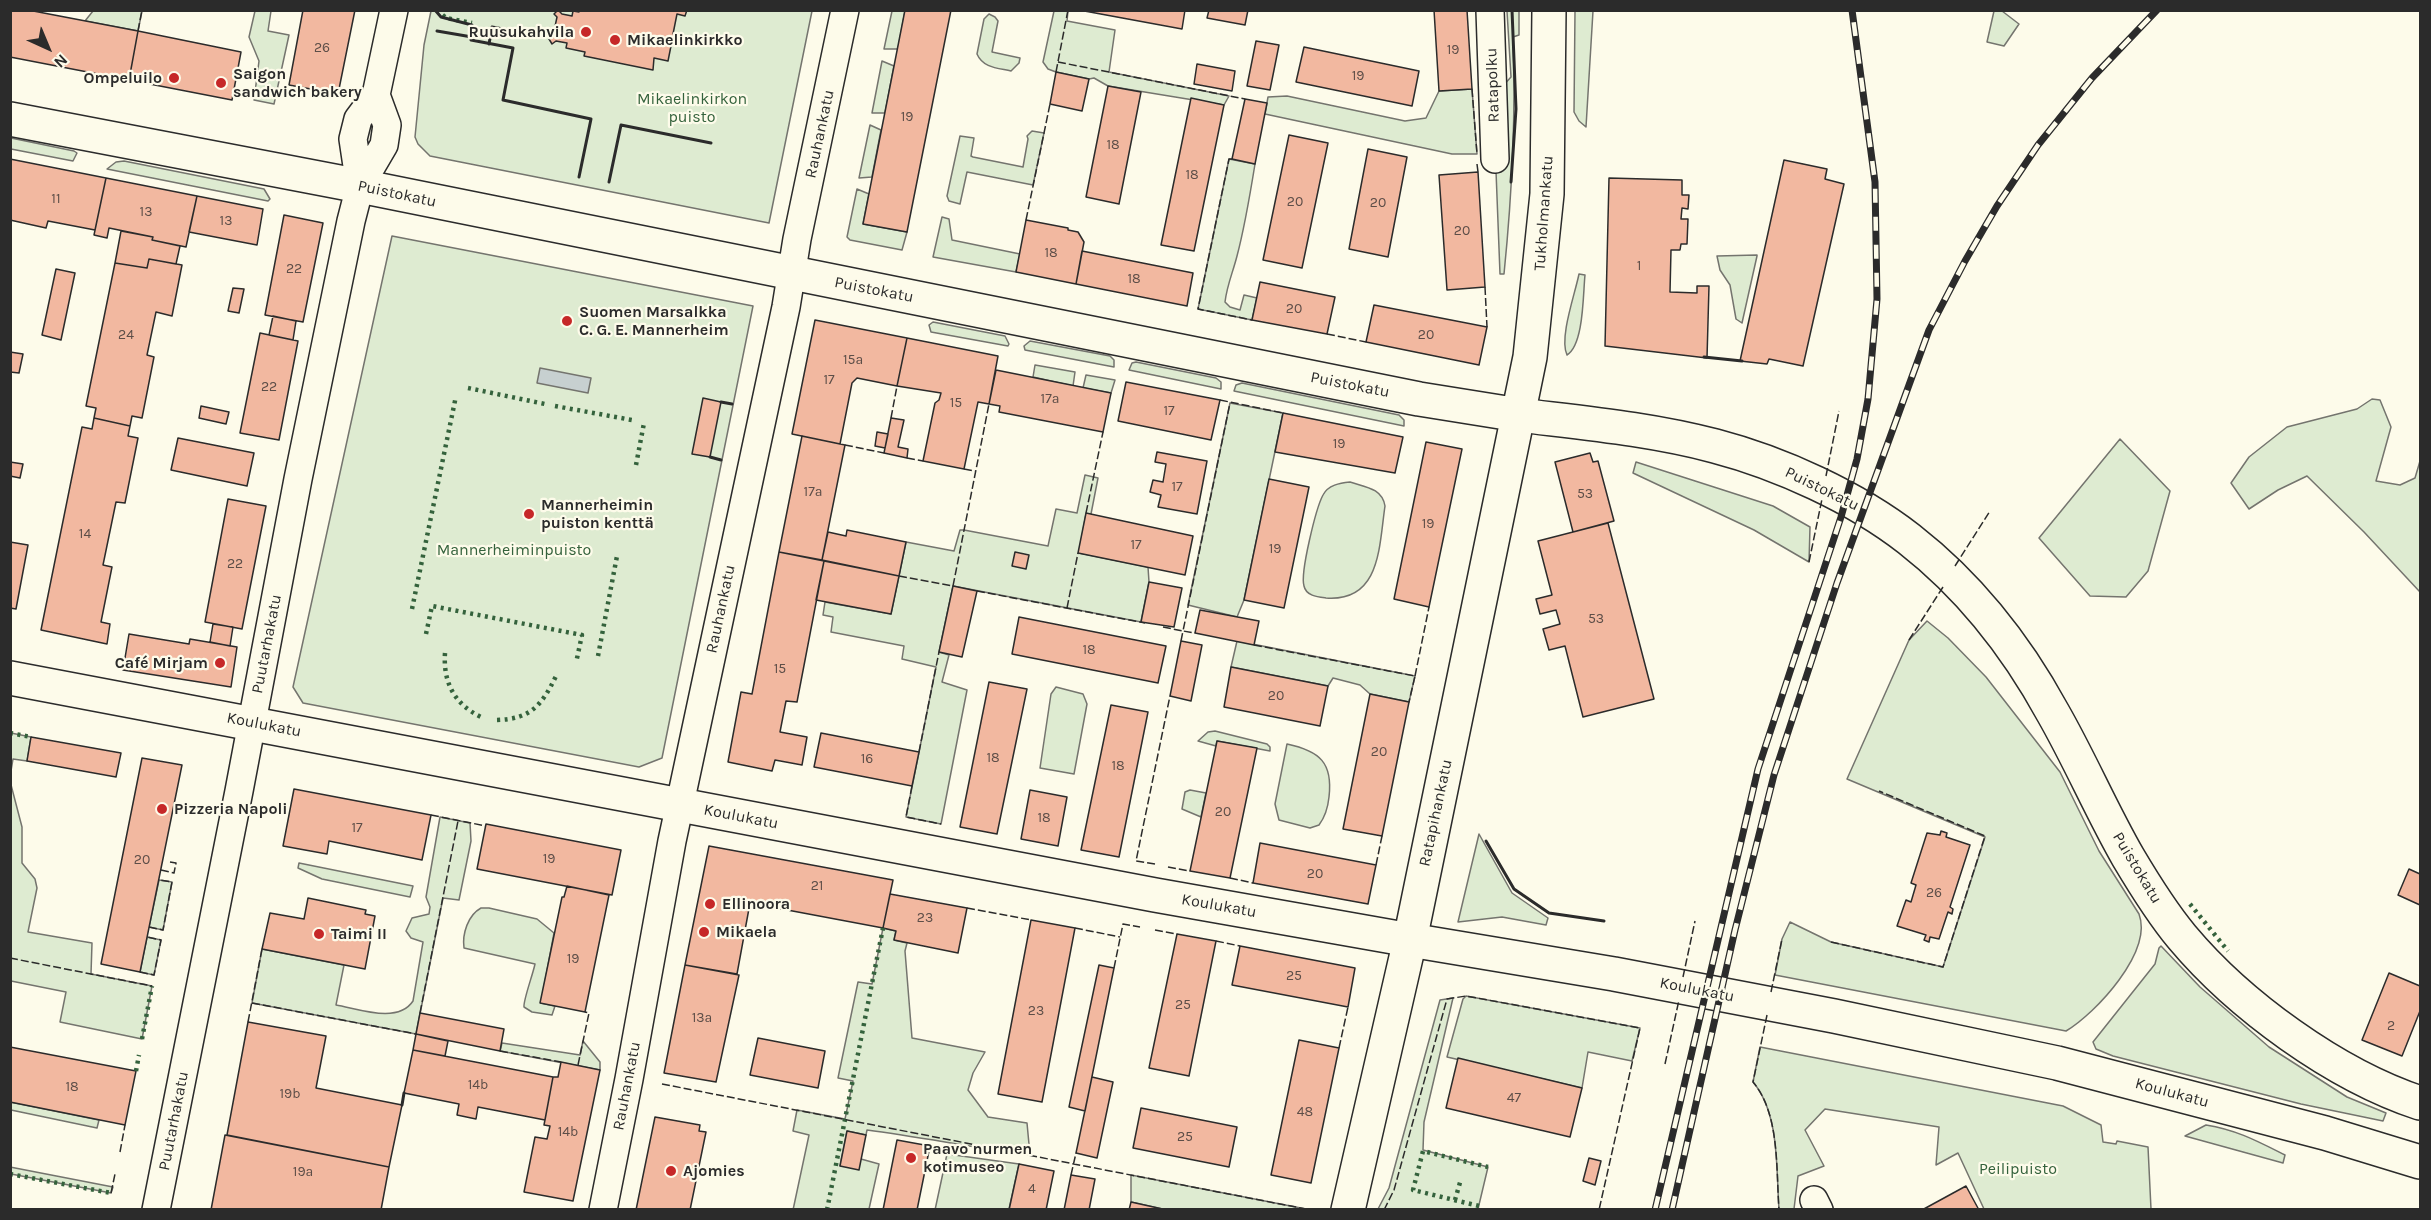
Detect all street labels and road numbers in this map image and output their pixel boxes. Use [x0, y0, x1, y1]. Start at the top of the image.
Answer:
street label: Ratapolku [1482, 47, 1504, 123]
street label: Rauhankatu [801, 88, 839, 180]
street label: Tukholmankatu [1530, 155, 1558, 271]
street label: Puistokatu [356, 176, 438, 212]
street label: Puistokatu [833, 273, 915, 307]
street label: Puistokatu [1309, 368, 1391, 402]
street label: Puistokatu [1782, 463, 1862, 515]
street label: Rauhankatu [702, 563, 740, 655]
street label: Puutarhakatu [248, 593, 286, 695]
street label: Koulukatu [225, 708, 303, 742]
street label: Ratapihankatu [1415, 758, 1457, 868]
street label: Koulukatu [702, 800, 780, 834]
street label: Puistokatu [2108, 829, 2166, 907]
street label: Koulukatu [1180, 890, 1258, 922]
street label: Koulukatu [1658, 973, 1736, 1007]
street label: Rauhankatu [609, 1040, 645, 1132]
street label: Puutarhakatu [155, 1070, 193, 1172]
street label: Koulukatu [2133, 1074, 2211, 1112]

